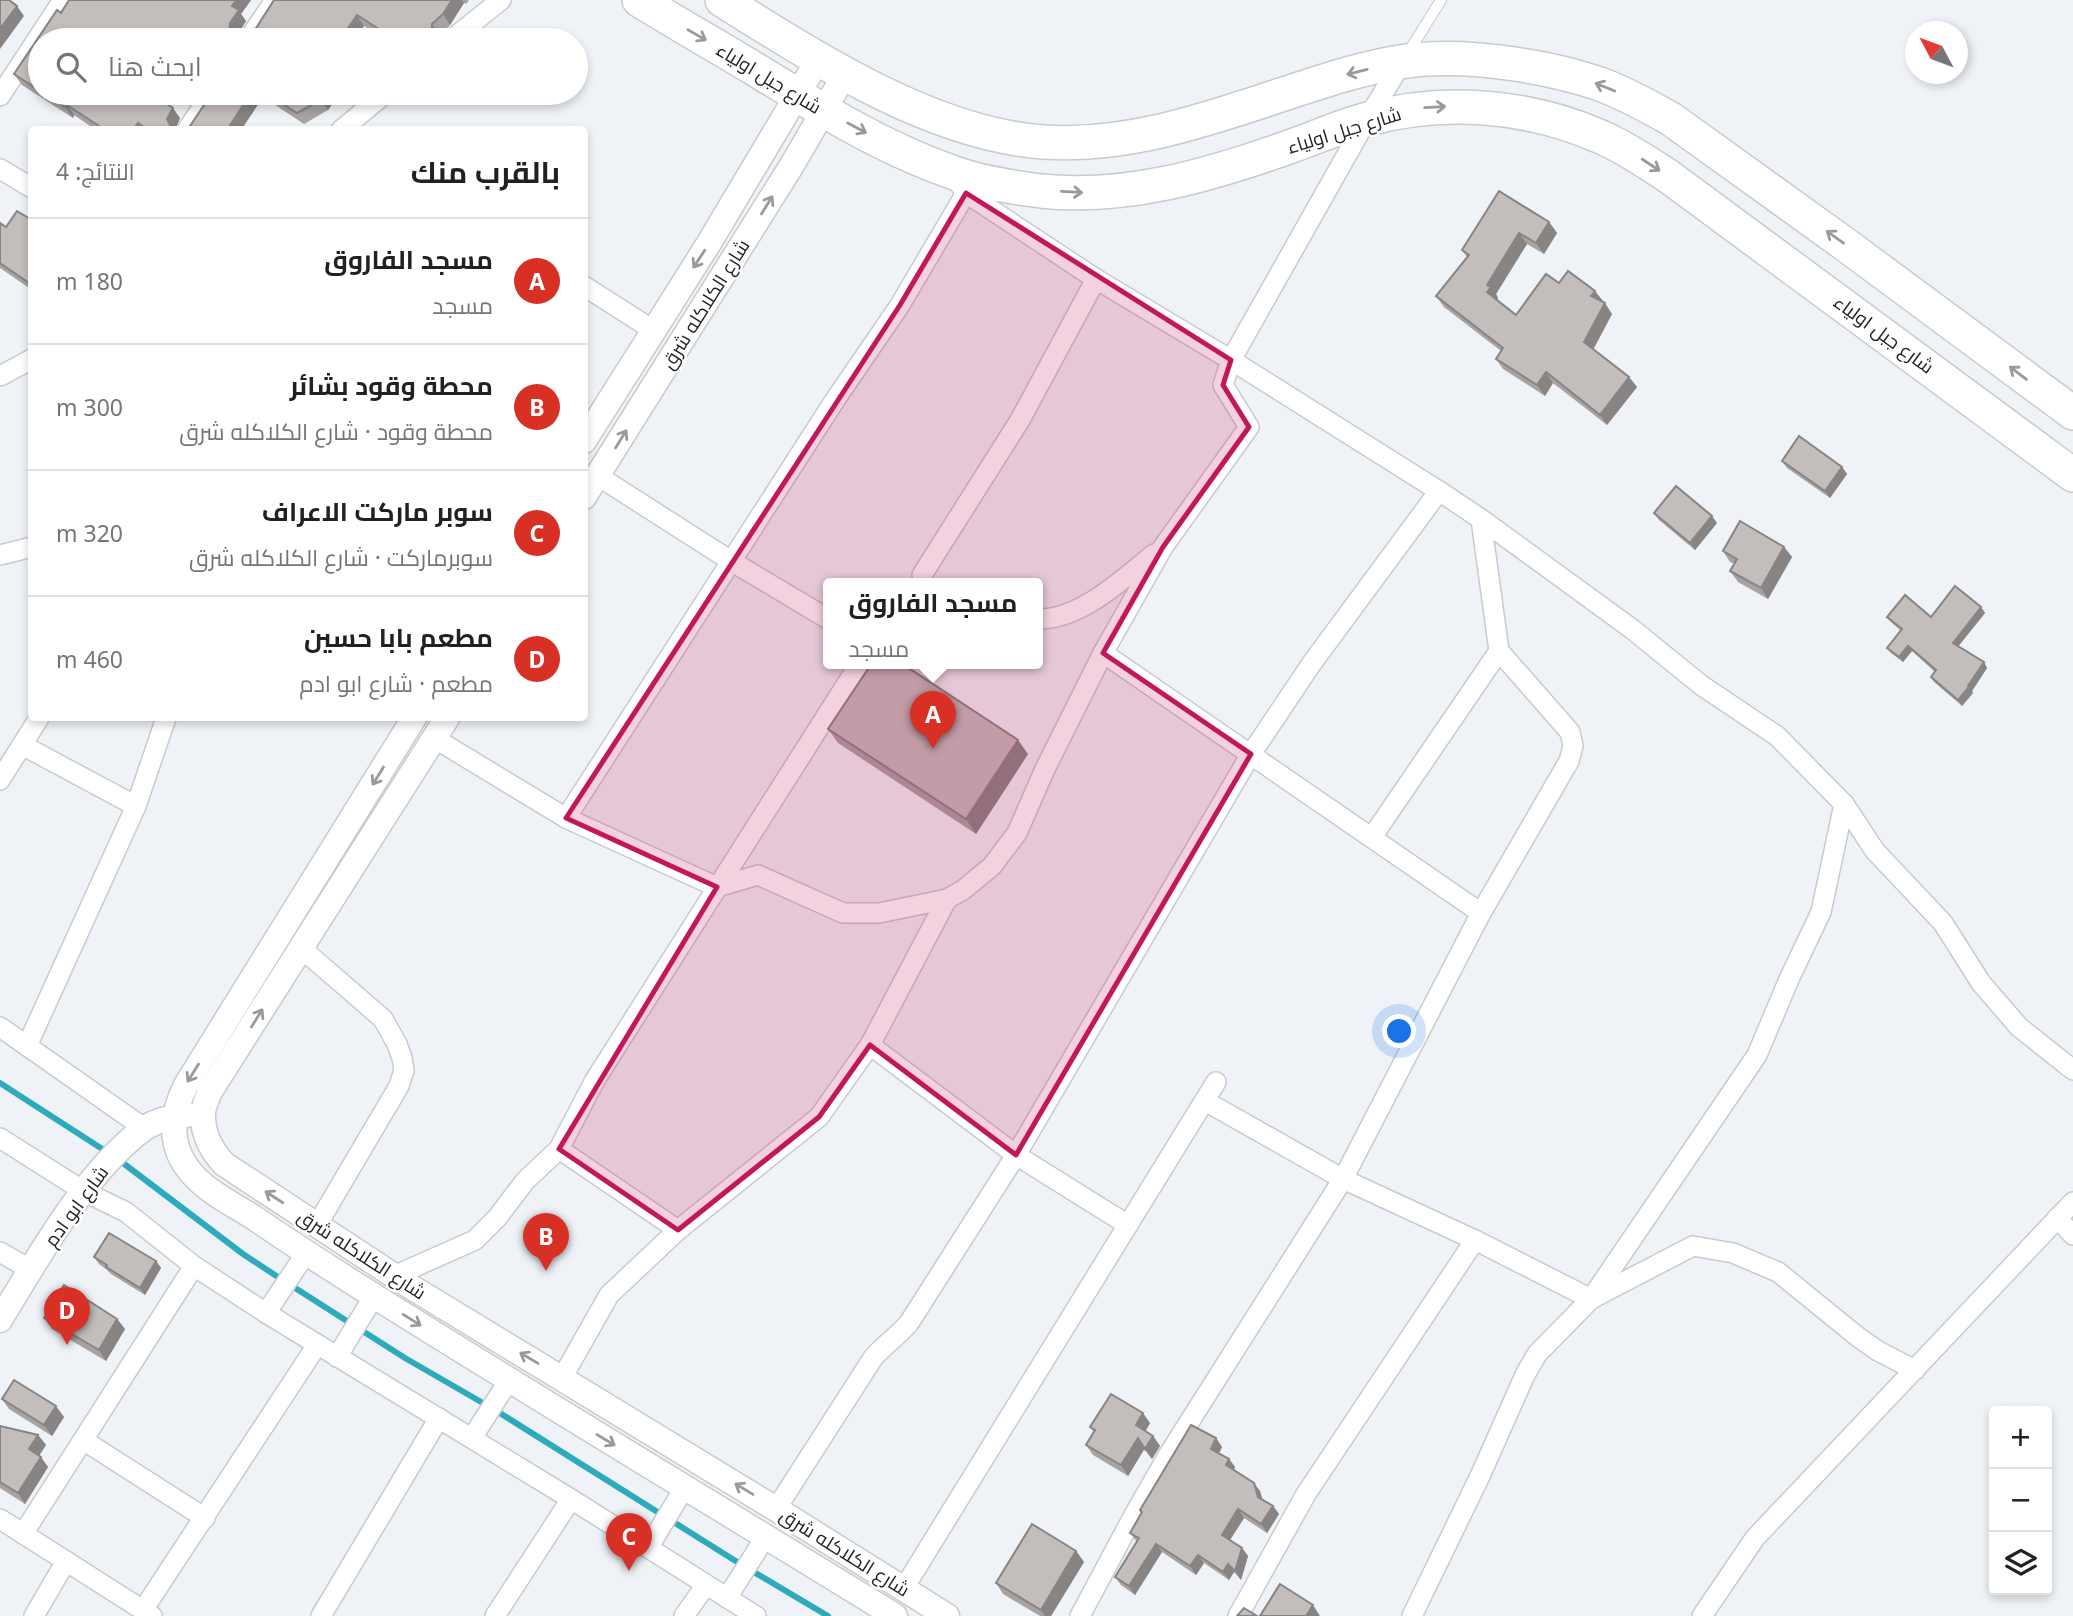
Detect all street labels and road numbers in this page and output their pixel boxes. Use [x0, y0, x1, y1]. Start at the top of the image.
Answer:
street label: شارع جبل اولياء [711, 36, 826, 120]
street label: شارع جبل اولياء [1284, 100, 1405, 161]
street label: شارع الكلاكله شرق [655, 234, 756, 374]
street label: شارع جبل اولياء [1828, 289, 1940, 380]
street label: شارع ابو ادم [38, 1160, 115, 1252]
street label: شارع الكلاكله شرق [292, 1203, 431, 1306]
street label: شارع الكلاكله شرق [775, 1502, 915, 1603]

